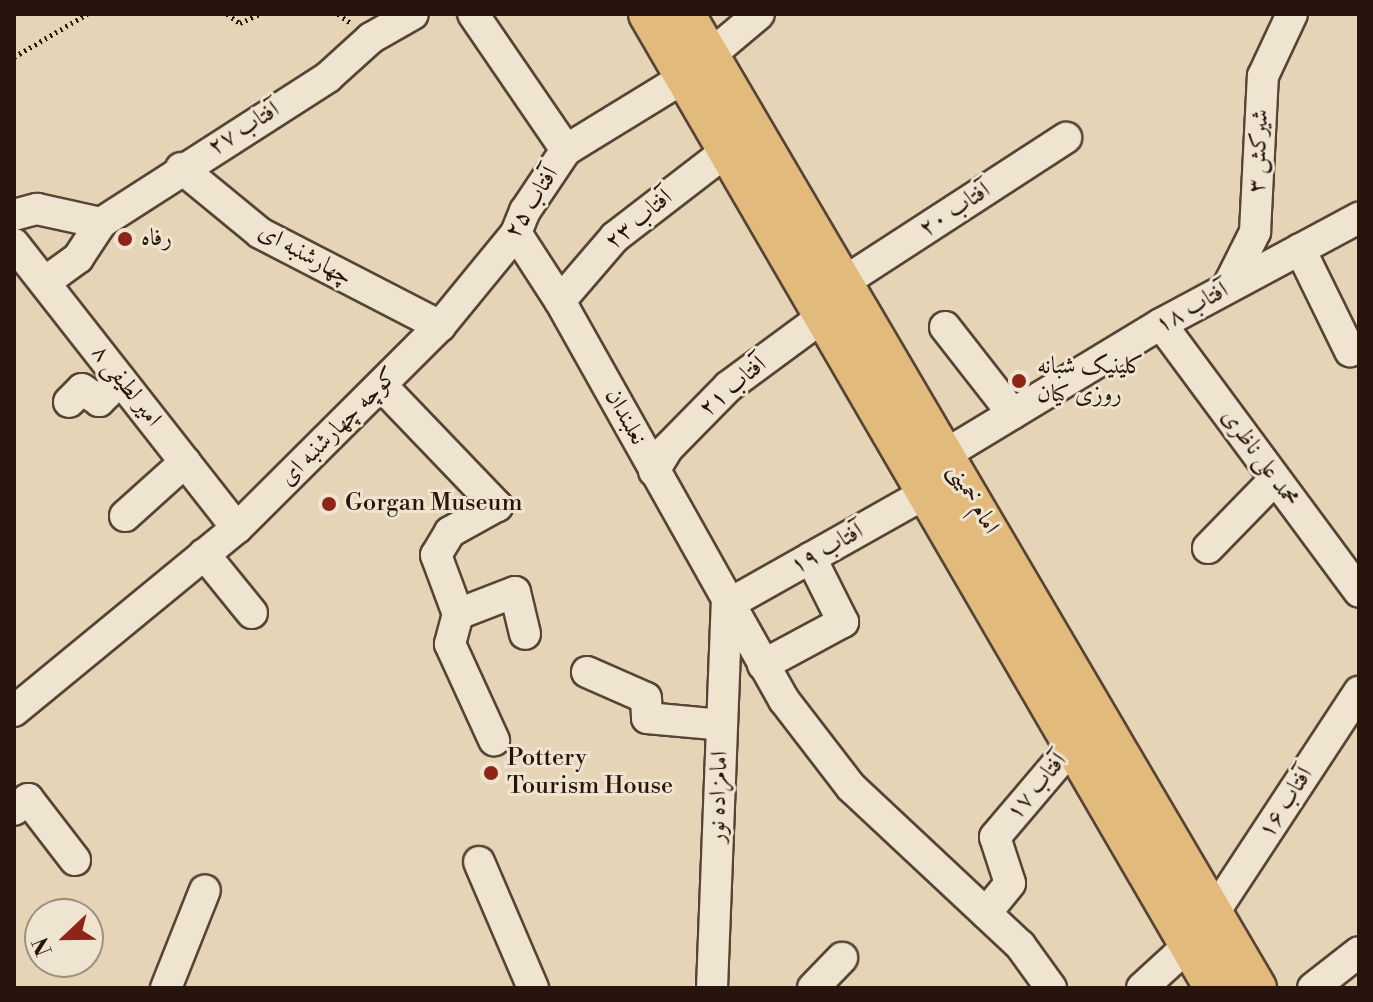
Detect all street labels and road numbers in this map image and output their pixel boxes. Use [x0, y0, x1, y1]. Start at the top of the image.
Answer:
street label: آفتاب ۲۷ [203, 96, 285, 162]
street label: ۳ شیرکش [1242, 108, 1276, 194]
street label: آفتاب ۲۵ [499, 162, 565, 244]
street label: ۲۰ آفتاب [914, 176, 996, 244]
street label: آفتاب ۲۳ [600, 184, 678, 256]
street label: چهارشنبه ای [253, 217, 357, 293]
street label: آفتاب ۱۸ [1151, 276, 1233, 340]
street label: ۸ امیر لطیفی [85, 339, 167, 433]
street label: آفتاب ۲۱ [694, 351, 772, 423]
street label: کوچه چهارشنبه ای [274, 362, 404, 492]
street label: نعلبندان [598, 384, 652, 450]
street label: محمد علی ناظری [1215, 403, 1305, 513]
street label: امام خمینی [941, 459, 1005, 539]
street label: ۱۹ آفتاب [786, 517, 868, 581]
street label: ۱۷ آفتاب [1001, 748, 1073, 826]
street label: امامزاده نور [703, 751, 735, 843]
street label: آفتاب ۱۶ [1252, 762, 1320, 844]

